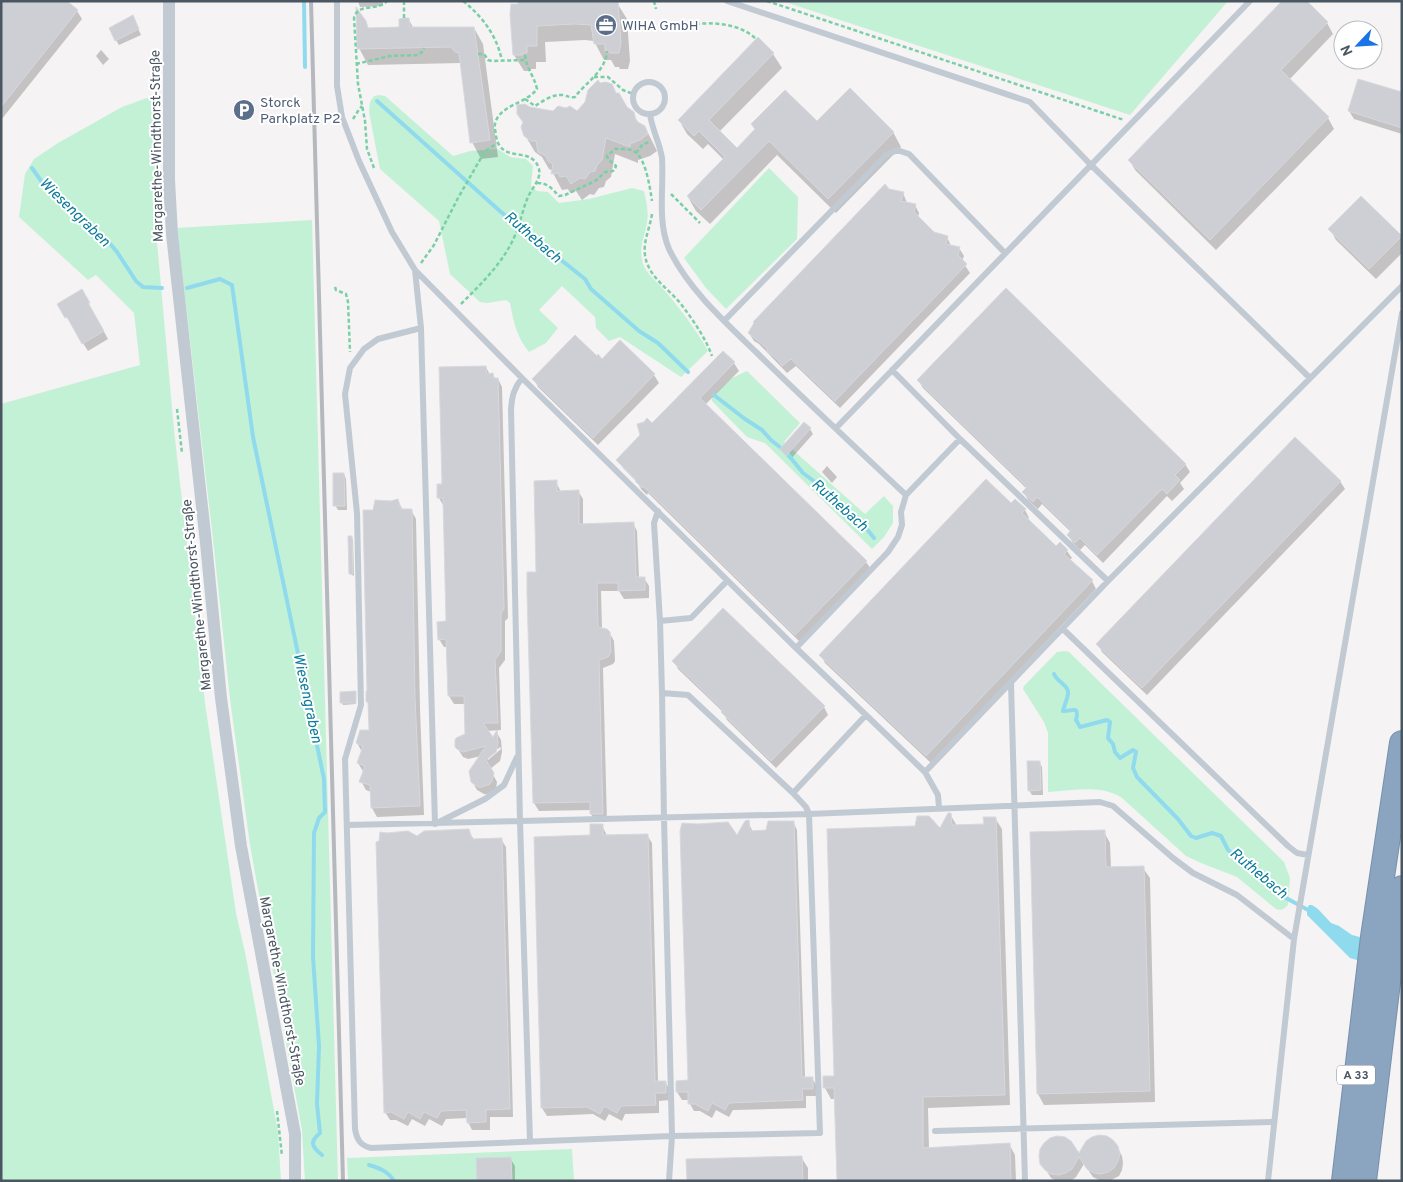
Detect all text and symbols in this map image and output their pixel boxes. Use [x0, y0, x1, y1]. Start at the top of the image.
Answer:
office icon: WIHA GmbH [594, 13, 618, 37]
place label: WIHA GmbH [622, 18, 698, 35]
north arrow [1333, 20, 1383, 70]
text: N [1338, 42, 1357, 58]
street label: Margarethe-Windthorst-Straße [147, 50, 168, 242]
place label: Storck Parkplatz P2 [260, 95, 341, 128]
parking icon: Storck Parkplatz P2 [232, 98, 256, 122]
water label: Wiesengraben [34, 174, 113, 252]
water label: Ruthebach [499, 208, 565, 268]
water label: Ruthebach [807, 476, 871, 537]
street label: Margarethe-Windthorst-Straße [179, 498, 216, 691]
water label: Wiesengraben [288, 652, 325, 745]
water label: Ruthebach [1225, 844, 1291, 904]
street label: Margarethe-Windthorst-Straße [255, 895, 308, 1087]
road number: A 33 [1337, 1066, 1375, 1084]

